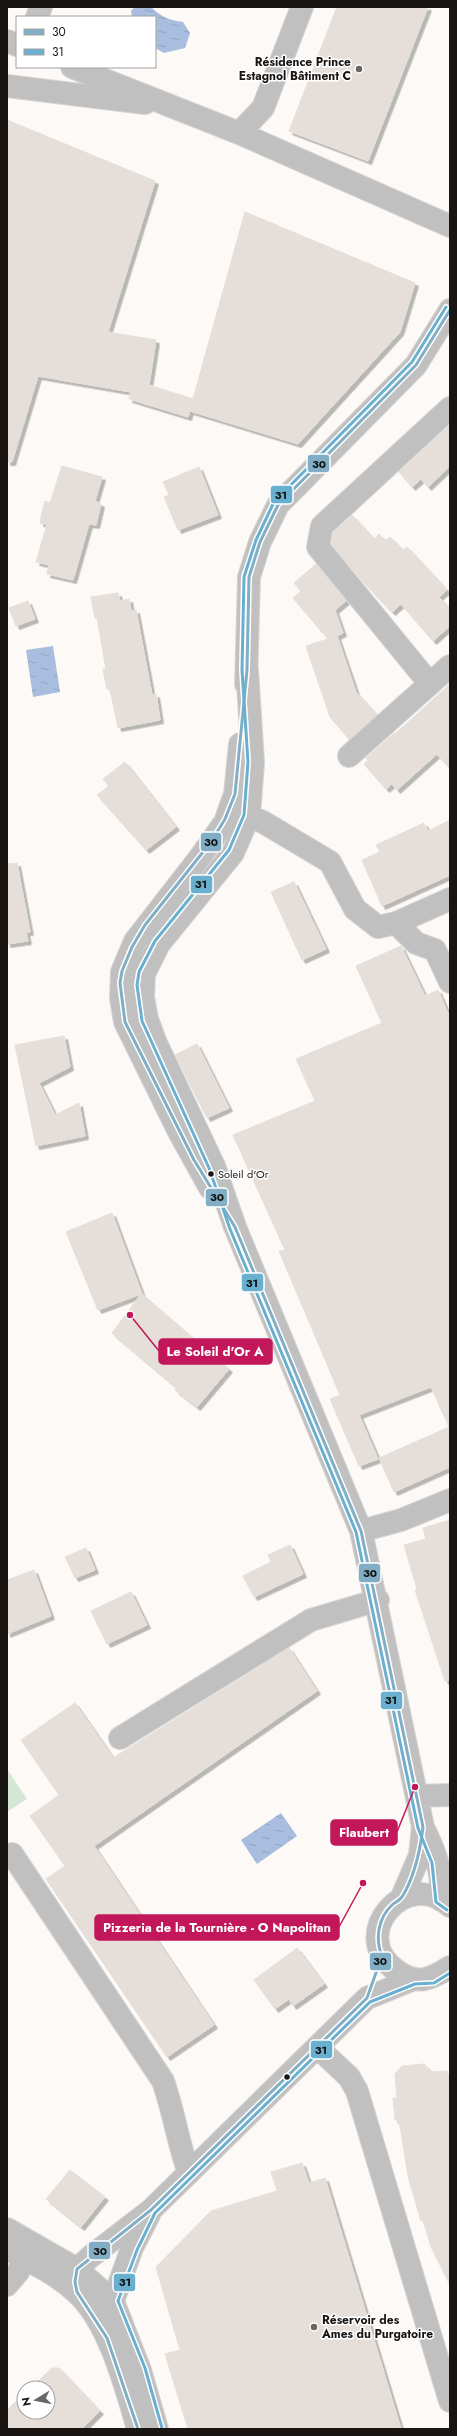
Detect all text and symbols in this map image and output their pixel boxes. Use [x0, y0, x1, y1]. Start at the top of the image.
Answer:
legend [16, 16, 156, 68]
text: 30 [52, 23, 66, 41]
text: 31 [52, 43, 64, 61]
place label: Résidence Prince Estagnol Bâtiment C [239, 53, 351, 85]
marker: Résidence Prince Estagnol Bâtiment C [354, 64, 364, 74]
line badge: 30 [307, 454, 330, 473]
text: 30 [312, 456, 326, 472]
line badge: 31 [270, 485, 293, 504]
text: 31 [275, 487, 287, 503]
line badge: 30 [200, 832, 222, 852]
text: 30 [204, 834, 218, 850]
line badge: 31 [190, 875, 213, 894]
text: 31 [195, 876, 207, 892]
place label: Soleil d'Or [218, 1166, 269, 1182]
marker: Soleil d'Or [206, 1169, 216, 1179]
line badge: 30 [205, 1188, 228, 1207]
text: 30 [210, 1189, 224, 1205]
line badge: 31 [241, 1273, 264, 1292]
text: 31 [246, 1275, 258, 1291]
callout: Le Soleil d'Or A [159, 1339, 272, 1364]
text: Le Soleil d'Or A [166, 1342, 264, 1361]
line badge: 30 [358, 1563, 381, 1583]
text: 30 [363, 1565, 377, 1581]
line badge: 31 [380, 1691, 403, 1710]
text: 31 [385, 1692, 397, 1708]
callout: Flaubert [331, 1820, 397, 1845]
text: Flaubert [339, 1823, 390, 1842]
callout: Pizzeria de la Tournière - O Napolitan [95, 1915, 339, 1940]
text: Pizzeria de la Tournière - O Napolitan [103, 1918, 331, 1937]
line badge: 30 [369, 1952, 392, 1971]
text: 30 [373, 1953, 387, 1969]
line badge: 31 [310, 2040, 333, 2059]
text: 31 [315, 2042, 327, 2058]
unlabelled marker [282, 2072, 292, 2082]
line badge: 30 [88, 2241, 111, 2260]
text: 30 [93, 2243, 107, 2259]
line badge: 31 [113, 2273, 136, 2292]
text: 31 [119, 2274, 131, 2290]
place label: Réservoir des Ames du Purgatoire [321, 2311, 433, 2343]
marker: Réservoir des Ames du Purgatoire [309, 2322, 319, 2332]
north arrow [16, 2380, 56, 2420]
text: N [18, 2396, 35, 2407]

